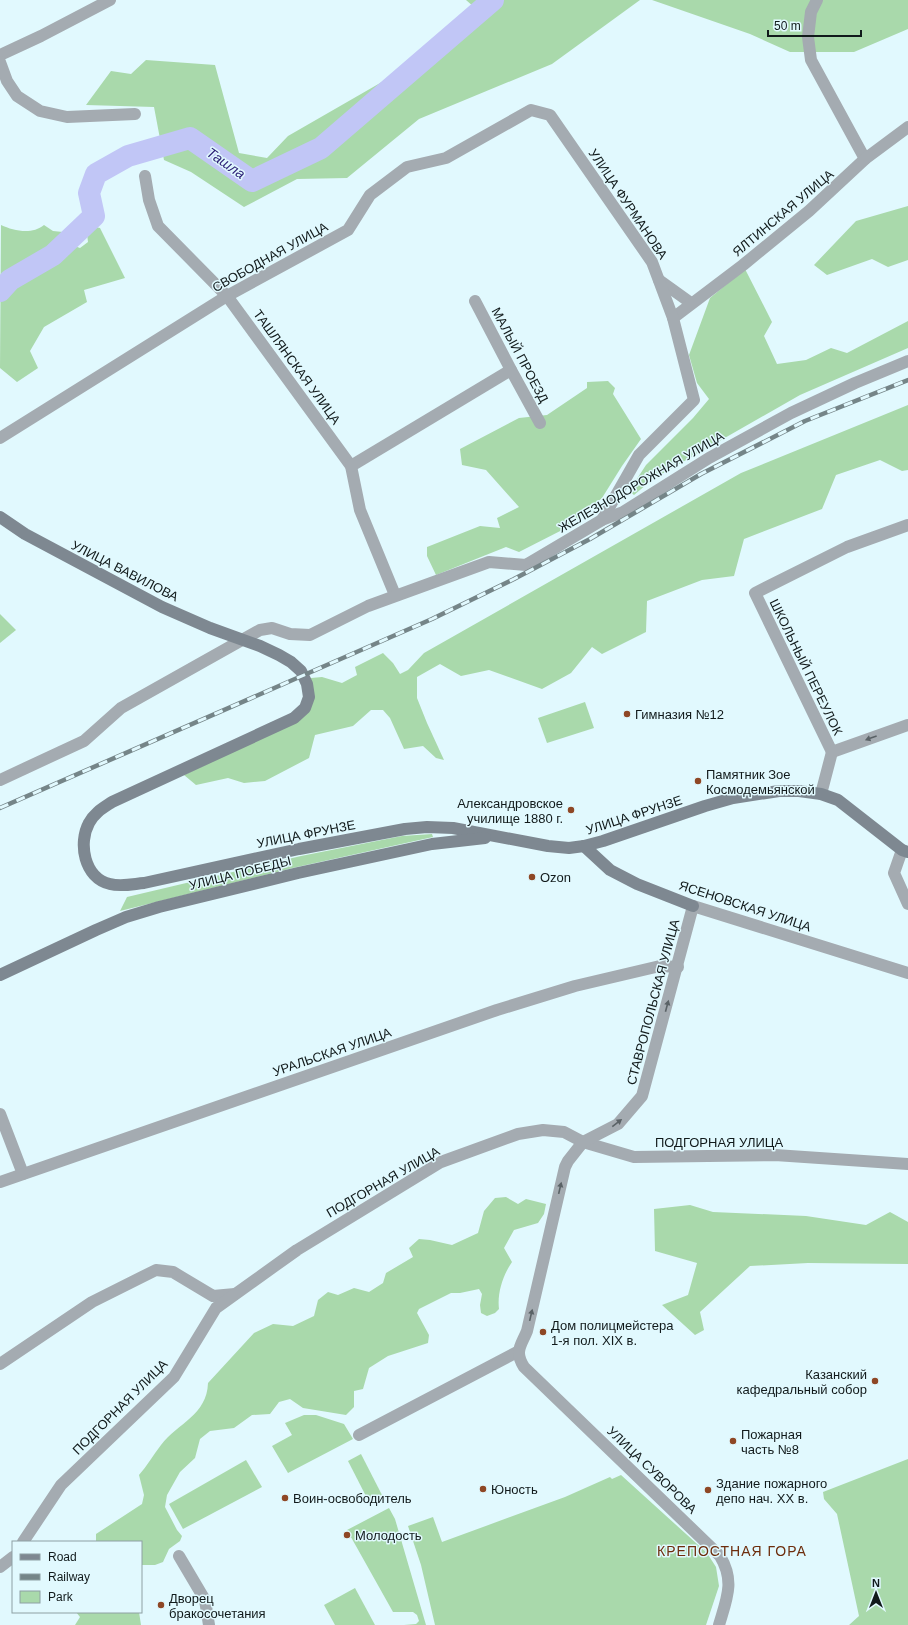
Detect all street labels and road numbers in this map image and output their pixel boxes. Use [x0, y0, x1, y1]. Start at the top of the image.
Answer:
street label: УЛИЦА ФУРМАНОВА [586, 146, 671, 262]
street label: ЯЛТИНСКАЯ УЛИЦА [729, 166, 837, 260]
street label: СВОБОДНАЯ УЛИЦА [210, 219, 331, 295]
street label: МАЛЫЙ ПРОЕЗД [489, 305, 552, 405]
street label: ТАШЛЯНСКАЯ УЛИЦА [250, 307, 344, 428]
street label: ЖЕЛЕЗНОДОРОЖНАЯ УЛИЦА [555, 428, 727, 536]
street label: УЛИЦА ВАВИЛОВА [69, 538, 181, 605]
street label: ШКОЛЬНЫЙ ПЕРЕУЛОК [766, 596, 846, 738]
street label: УЛИЦА ФРУНЗЕ [584, 792, 684, 838]
street label: УЛИЦА ФРУНЗЕ [255, 817, 357, 851]
street label: УЛИЦА ПОБЕДЫ [187, 853, 293, 893]
street label: ЯСЕНОВСКАЯ УЛИЦА [677, 878, 813, 935]
street label: СТАВРОПОЛЬСКАЯ УЛИЦА [624, 917, 682, 1087]
street label: УРАЛЬСКАЯ УЛИЦА [271, 1025, 394, 1079]
street label: ПОДГОРНАЯ УЛИЦА [655, 1135, 783, 1150]
street label: ПОДГОРНАЯ УЛИЦА [324, 1143, 443, 1221]
street label: ПОДГОРНАЯ УЛИЦА [69, 1356, 171, 1458]
street label: УЛИЦА СУВОРОВА [604, 1423, 700, 1517]

